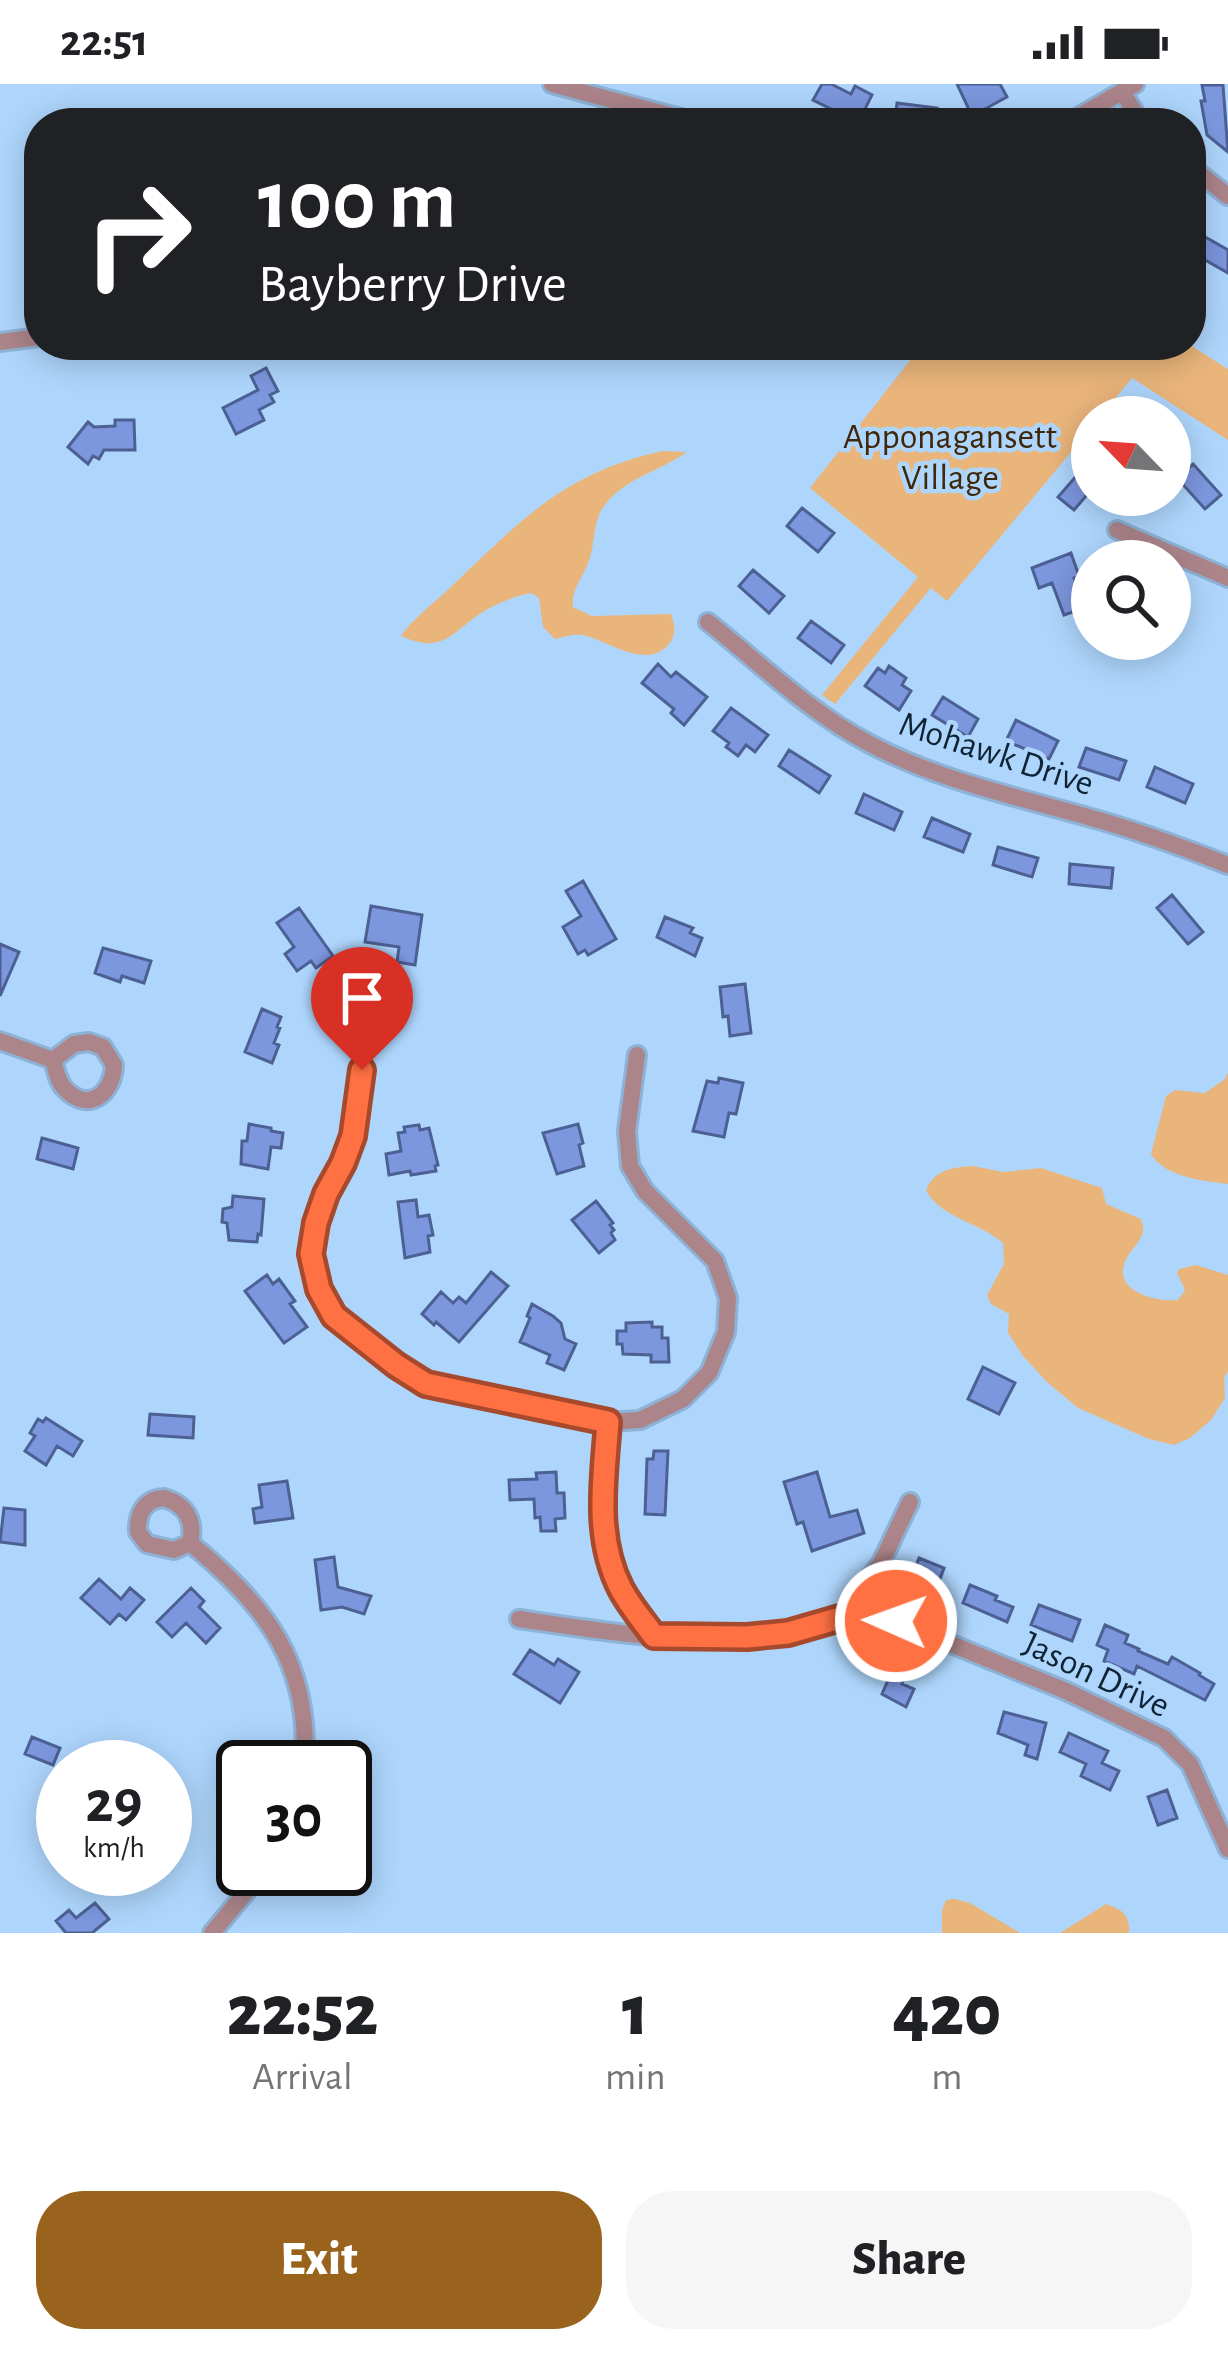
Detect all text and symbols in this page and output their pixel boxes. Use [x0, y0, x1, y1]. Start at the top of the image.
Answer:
text: 22:51 [60, 19, 148, 64]
icon: right [60, 156, 216, 312]
text: 100 m [258, 160, 456, 244]
text: Bayberry Drive [258, 258, 567, 312]
north arrow [1071, 396, 1191, 516]
map controls [1071, 396, 1191, 660]
park label: Apponagansett Village [843, 419, 1058, 496]
button: search [1071, 540, 1191, 660]
street label: Mohawk Drive [895, 706, 1098, 802]
pin [311, 947, 413, 1070]
icon: arrive [329, 965, 395, 1031]
position arrow [833, 1558, 959, 1684]
street label: Jason Drive [1017, 1625, 1175, 1724]
speed limit sign: 30 [216, 1740, 372, 1896]
text: 29 [85, 1773, 143, 1833]
text: km/h [83, 1833, 145, 1863]
text: 22:52 [227, 1976, 378, 2048]
text: 1 [622, 1976, 649, 2048]
text: 420 [892, 1976, 1001, 2048]
text: Arrival [252, 2058, 353, 2097]
text: min [605, 2058, 666, 2097]
text: m [931, 2058, 962, 2097]
button: Exit [36, 2191, 602, 2329]
button: Share [626, 2191, 1192, 2329]

